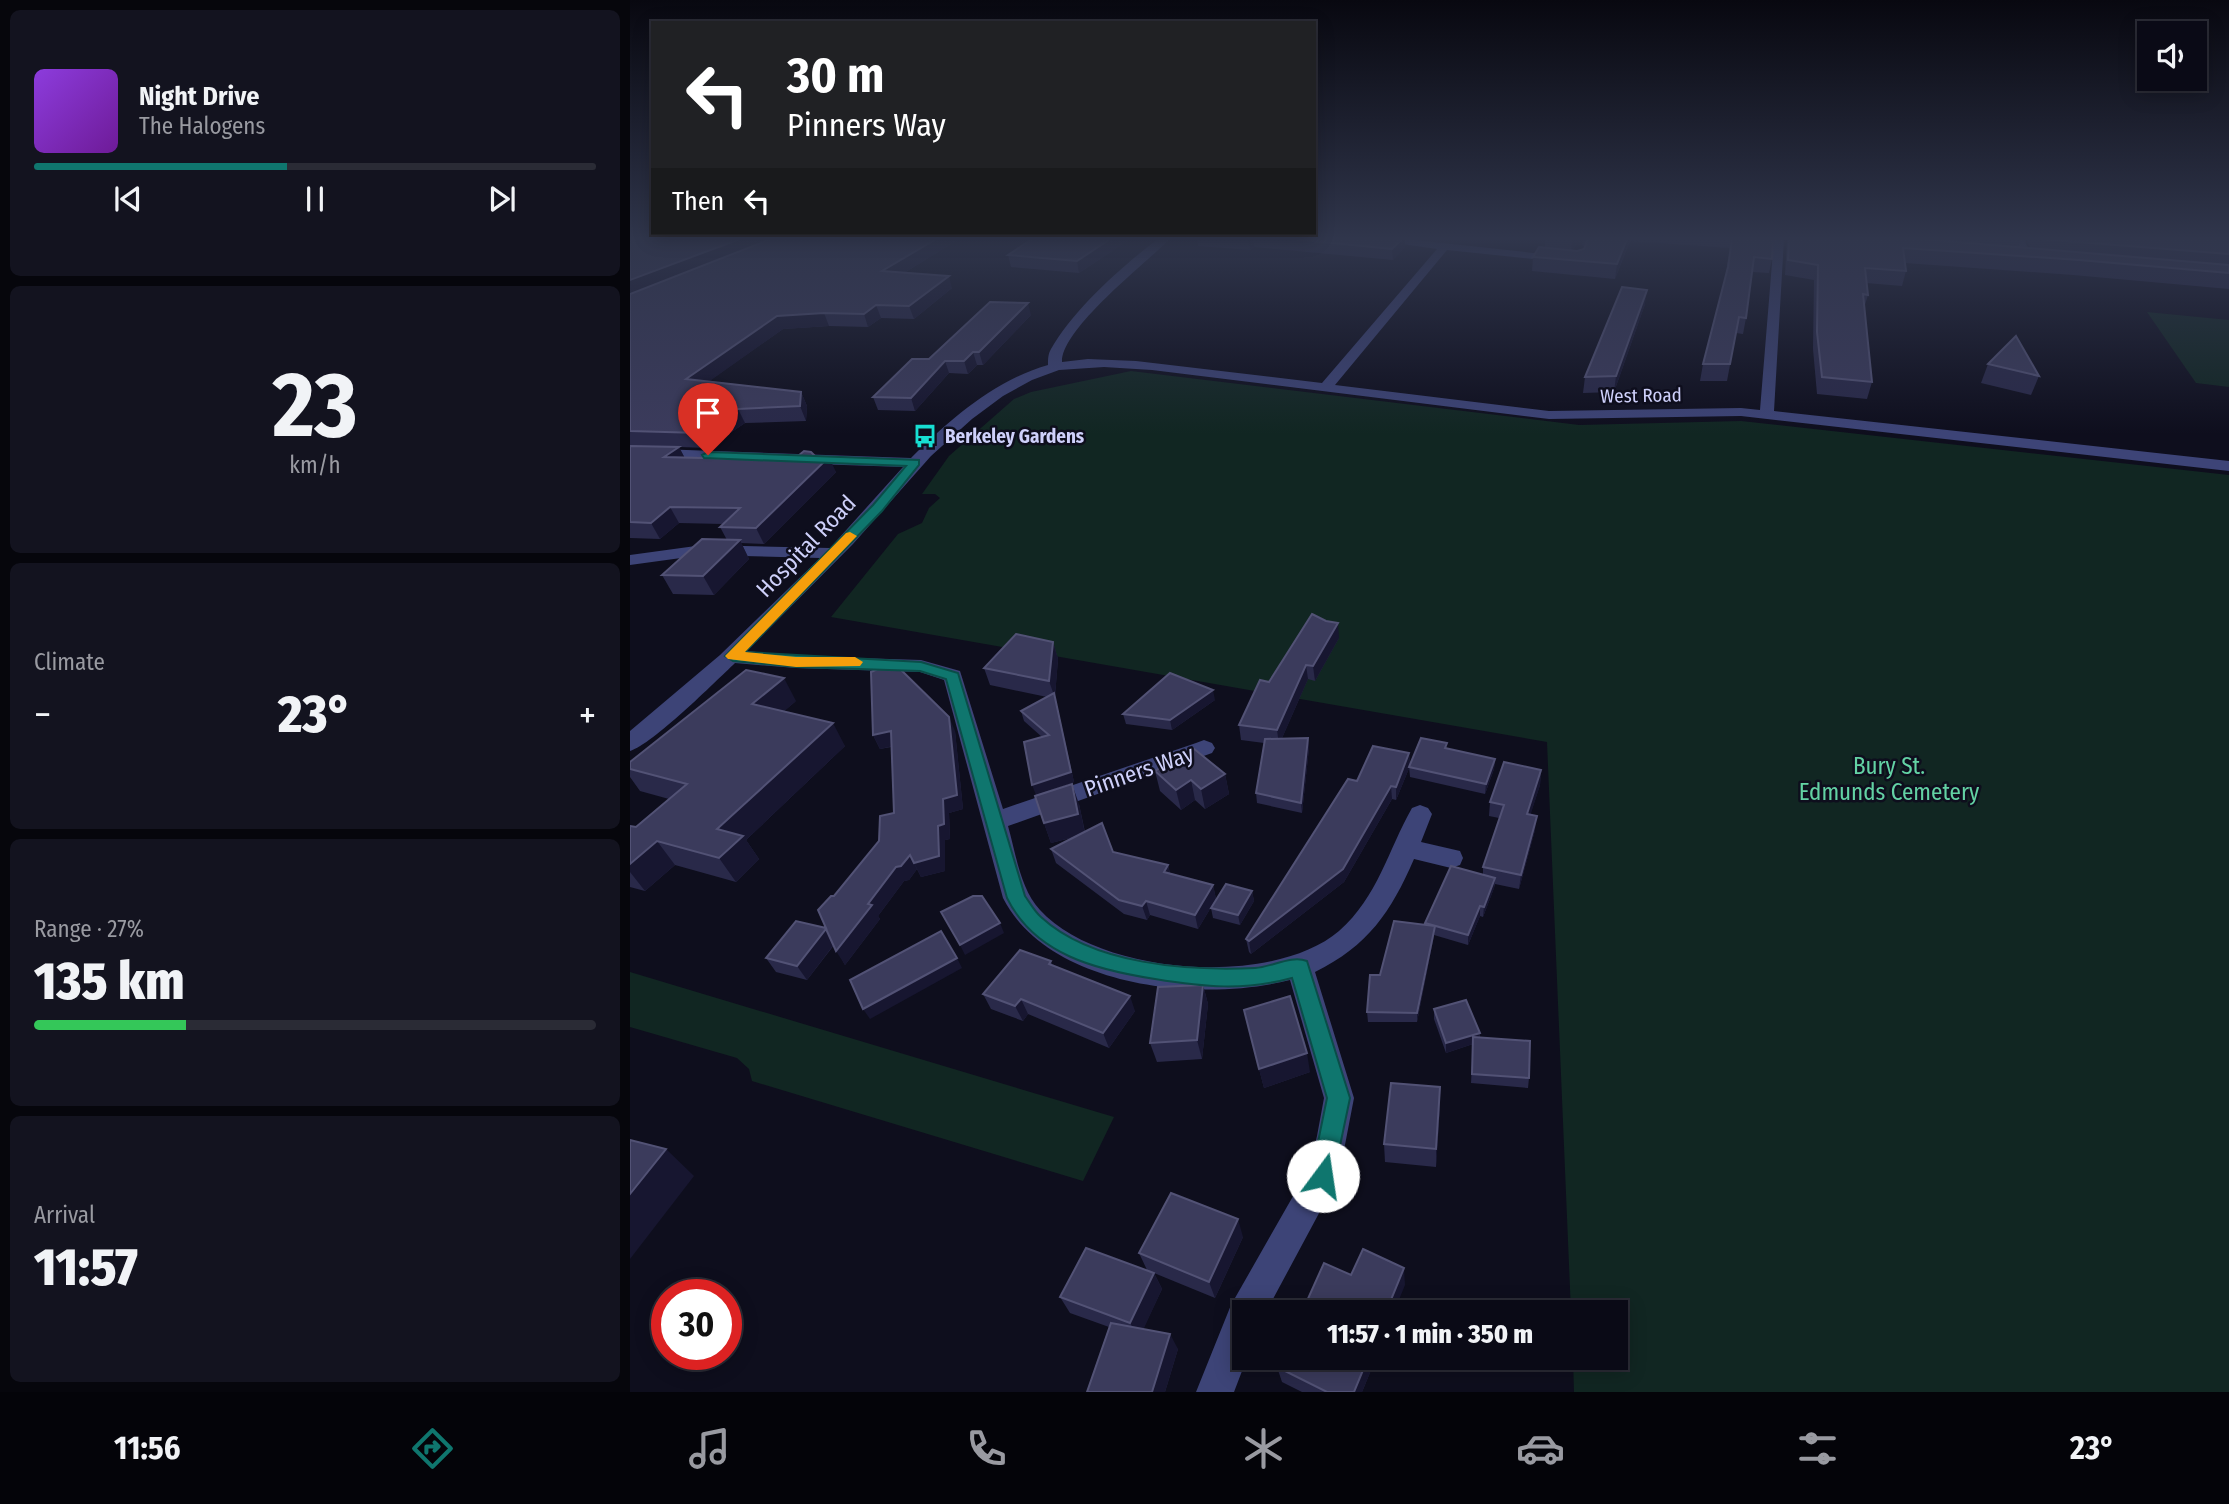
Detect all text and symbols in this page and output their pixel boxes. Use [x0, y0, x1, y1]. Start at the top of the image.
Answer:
map controls [2137, 21, 2207, 91]
button: sound [2137, 21, 2207, 91]
text: 30 m [787, 46, 885, 105]
icon: left [672, 49, 763, 140]
text: Night Drive [139, 81, 259, 112]
text: Pinners Way [787, 106, 946, 144]
text: The Halogens [139, 112, 265, 140]
icon: previous [109, 180, 147, 218]
icon: pause [296, 180, 334, 218]
icon: next [483, 180, 521, 218]
icon: left [738, 182, 776, 220]
text: Then [672, 186, 724, 217]
text: 23 [272, 351, 358, 460]
pin [678, 383, 738, 455]
street label: West Road [1600, 383, 1682, 408]
icon: arrive [689, 394, 727, 432]
bus stop icon: Berkeley Gardens [911, 422, 939, 450]
place label: Berkeley Gardens [945, 425, 1085, 448]
text: km/h [289, 451, 341, 479]
street label: Hospital Road [750, 489, 862, 603]
text: Climate [34, 648, 105, 676]
text: 23° [278, 683, 352, 746]
text: − [34, 692, 51, 738]
text: + [579, 692, 596, 738]
street label: Pinners Way [1081, 739, 1198, 803]
park label: Bury St. Edmunds Cemetery [1799, 752, 1980, 806]
text: Range · 27% [34, 915, 144, 943]
text: 135 km [34, 950, 185, 1013]
position arrow [1286, 1139, 1360, 1213]
text: Arrival [34, 1201, 95, 1229]
text: 11:57 [34, 1236, 138, 1299]
speed limit sign: 30 [651, 1279, 742, 1370]
text: 11:57 · 1 min · 350 m [1327, 1319, 1533, 1350]
icon: directions [408, 1424, 457, 1473]
icon: music [685, 1424, 734, 1473]
icon: phone [962, 1424, 1011, 1473]
icon: climate [1239, 1424, 1288, 1473]
icon: car [1516, 1424, 1565, 1473]
icon: filters [1793, 1424, 1842, 1473]
text: 11:56 [114, 1429, 181, 1467]
text: 23° [2070, 1429, 2115, 1467]

